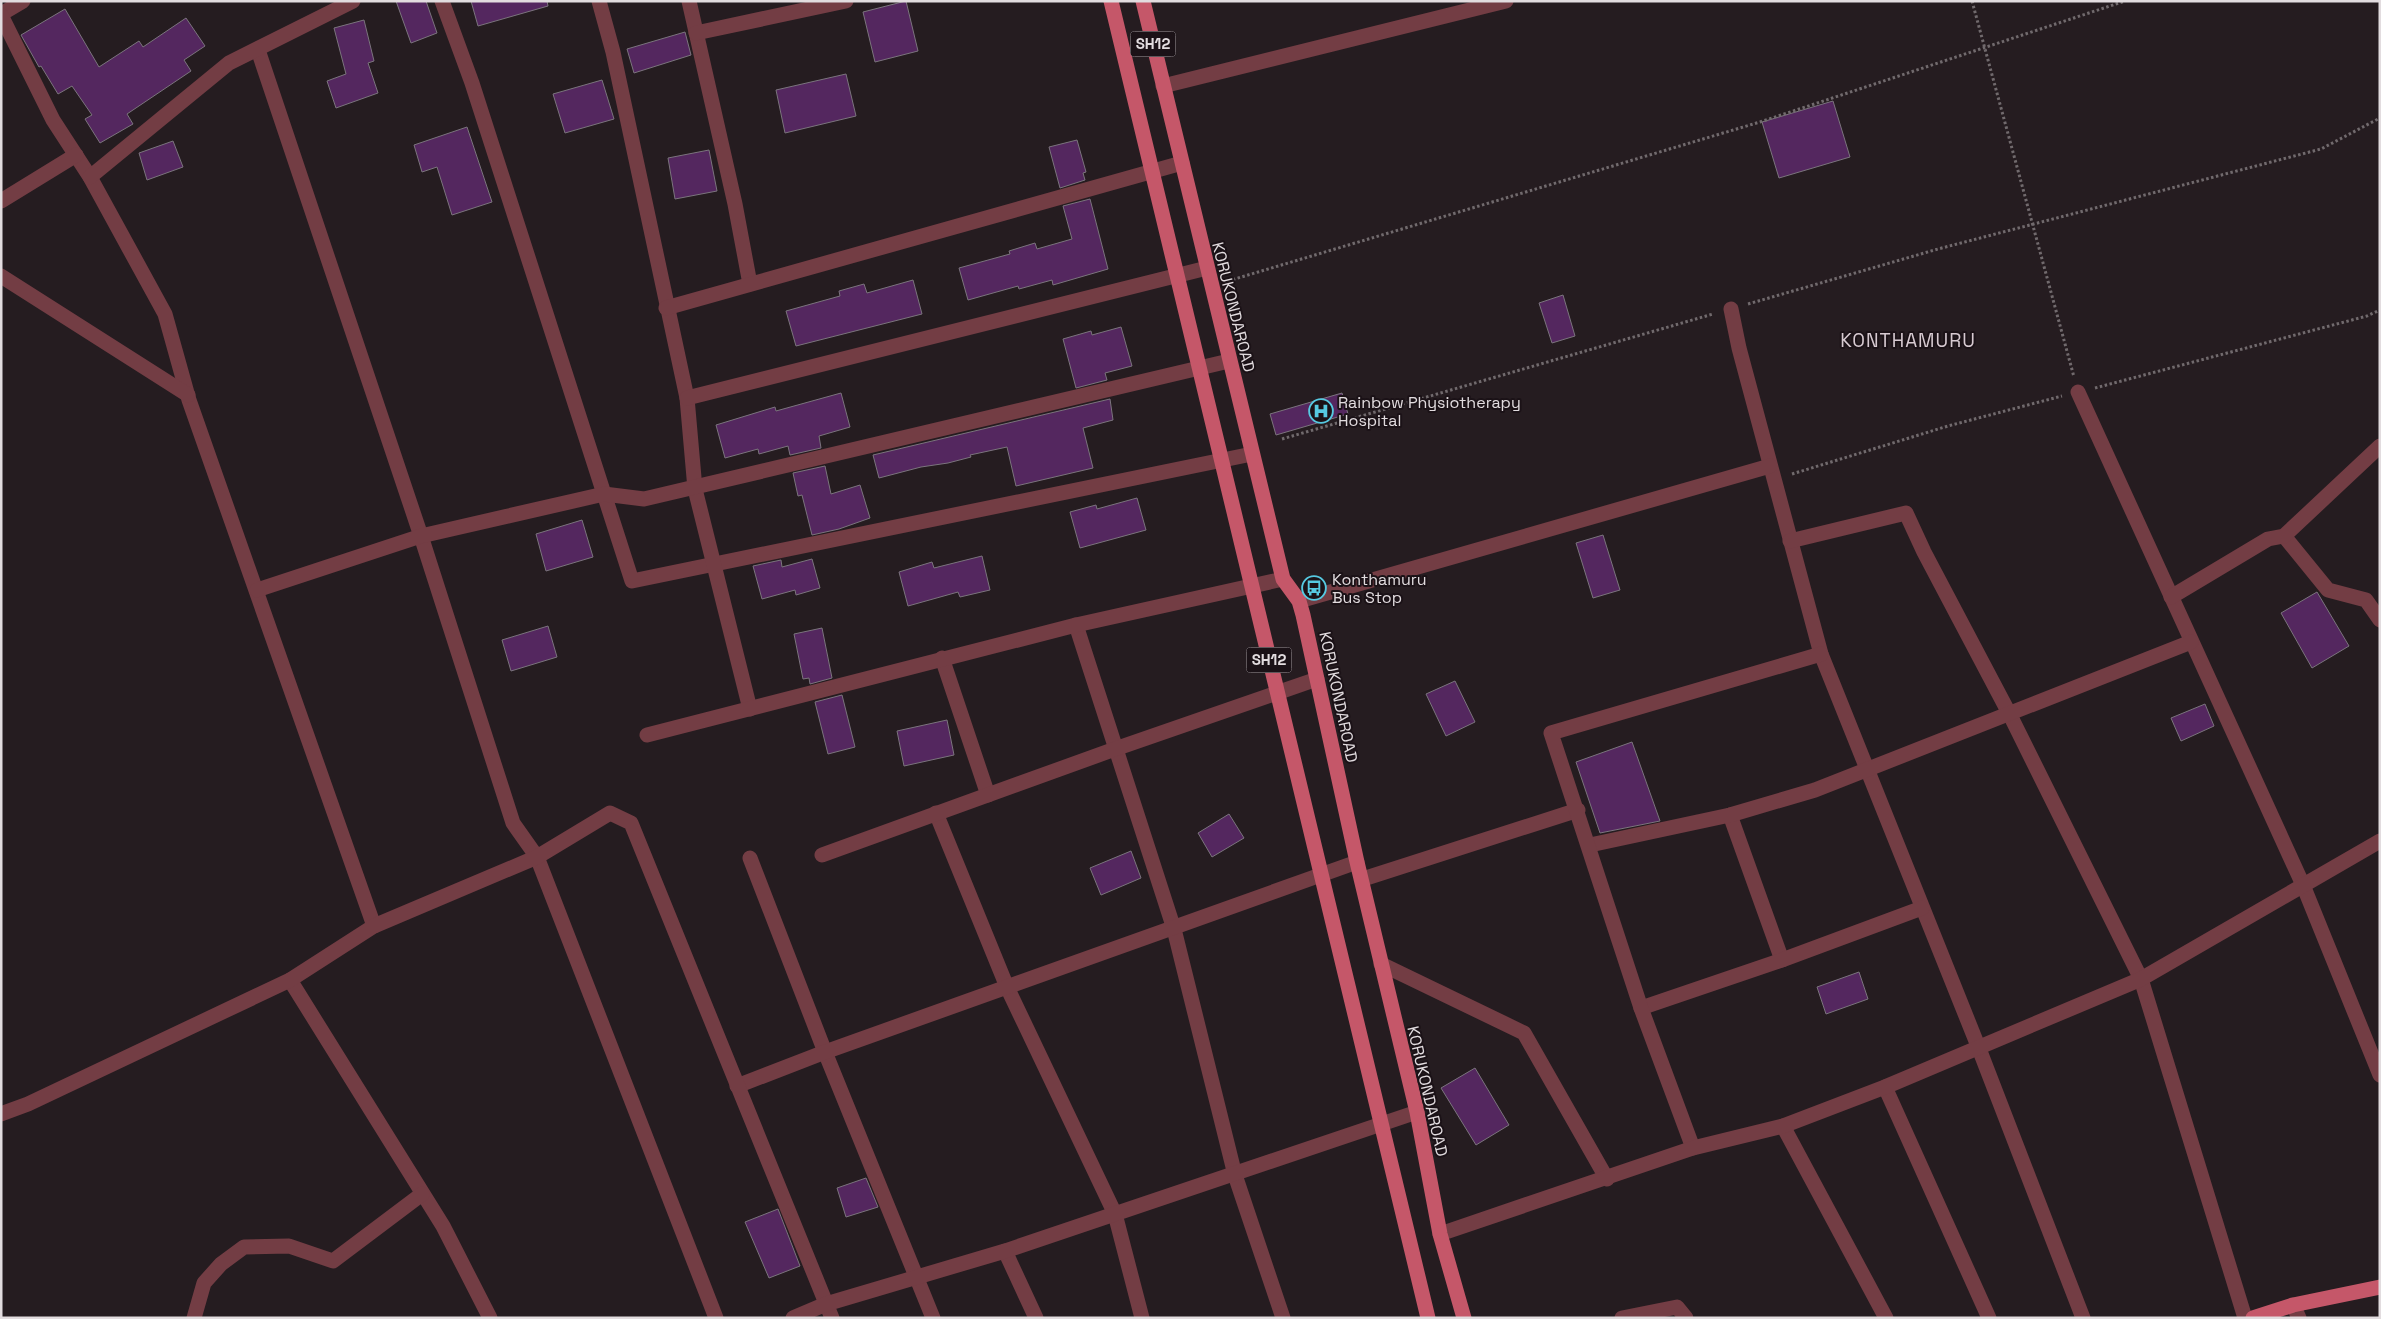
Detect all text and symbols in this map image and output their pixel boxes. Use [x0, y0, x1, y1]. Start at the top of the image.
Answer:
road number: SH12 [1130, 32, 1176, 56]
street label: KORUKONDAROAD [1207, 240, 1260, 374]
district label: KONTHAMURU [1840, 328, 1976, 353]
place label: Rainbow Physiotherapy Hospital [1338, 392, 1521, 431]
hospital icon: Rainbow Physiotherapy Hospital [1308, 398, 1334, 424]
place label: Konthamuru Bus Stop [1332, 569, 1427, 608]
bus stop icon: Konthamuru Bus Stop [1301, 575, 1327, 601]
street label: KORUKONDAROAD [1314, 630, 1363, 764]
road number: SH12 [1246, 648, 1292, 672]
street label: KORUKONDAROAD [1402, 1024, 1453, 1158]

